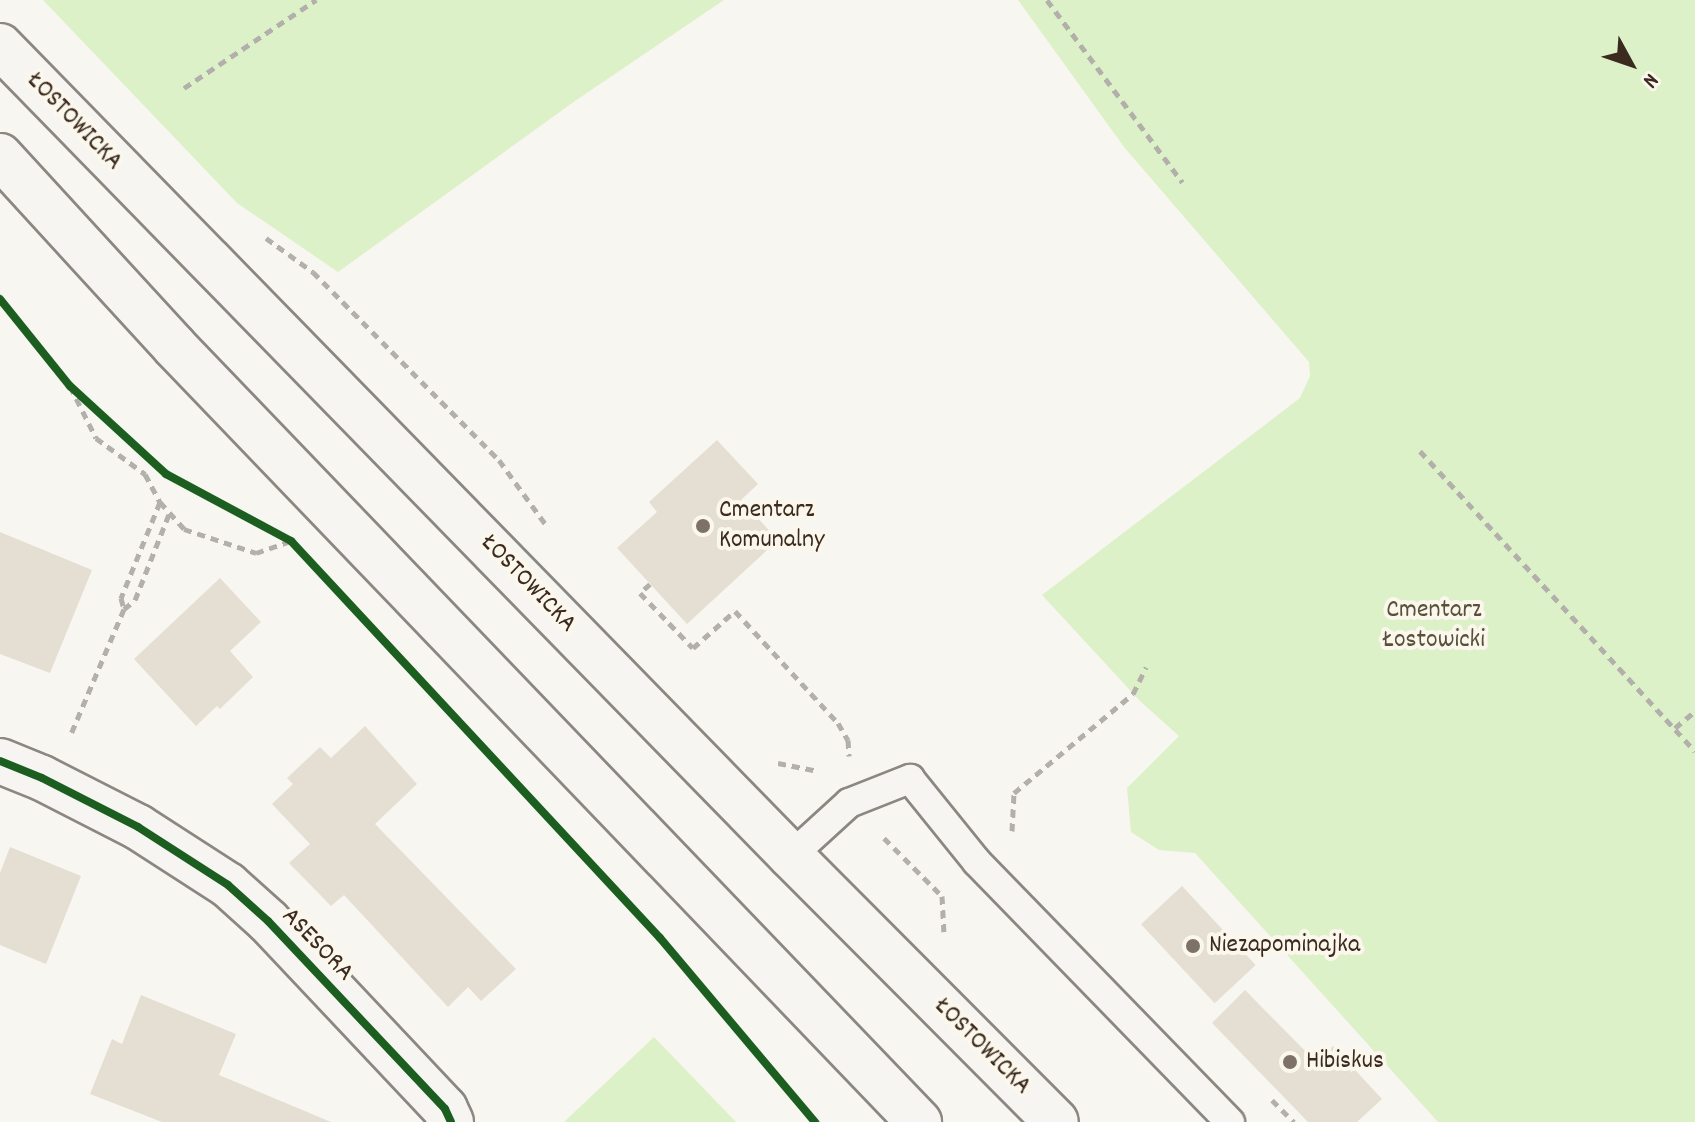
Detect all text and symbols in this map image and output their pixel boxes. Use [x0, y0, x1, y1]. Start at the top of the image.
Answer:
north arrow [1591, 24, 1671, 104]
street label: ŁOSTOWICKA [19, 66, 129, 178]
text: N [1634, 66, 1665, 94]
place label: Cmentarz Komunalny [719, 495, 825, 556]
marker: Cmentarz Komunalny [694, 517, 712, 535]
street label: ŁOSTOWICKA [473, 528, 583, 640]
park label: Cmentarz Łostowicki [1383, 595, 1485, 656]
street label: ASESORA [274, 902, 360, 988]
place label: Niezapominajka [1209, 930, 1360, 962]
marker: Niezapominajka [1184, 937, 1202, 955]
street label: ŁOSTOWICKA [927, 992, 1037, 1102]
place label: Hibiskus [1306, 1046, 1384, 1078]
marker: Hibiskus [1281, 1053, 1299, 1071]

